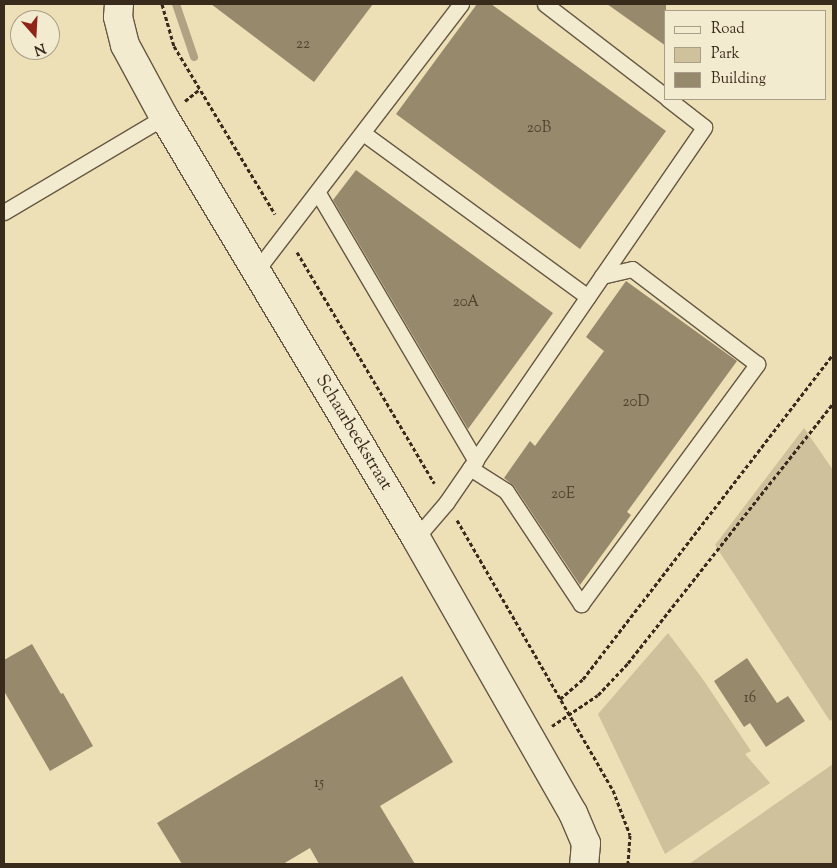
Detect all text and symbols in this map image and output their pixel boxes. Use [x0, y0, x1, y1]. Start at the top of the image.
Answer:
north arrow [10, 10, 60, 60]
legend [664, 10, 827, 100]
text: Road [711, 19, 745, 40]
house number: 22 [296, 36, 310, 54]
text: N [31, 37, 48, 60]
text: Park [711, 44, 740, 65]
text: Building [711, 69, 766, 90]
house number: 20B [527, 120, 551, 138]
house number: 20A [453, 294, 479, 312]
street label: Schaarbeekstraat [310, 371, 396, 495]
house number: 20D [623, 394, 649, 412]
house number: 20E [551, 486, 575, 504]
house number: 16 [744, 690, 756, 708]
house number: 15 [314, 775, 324, 793]

